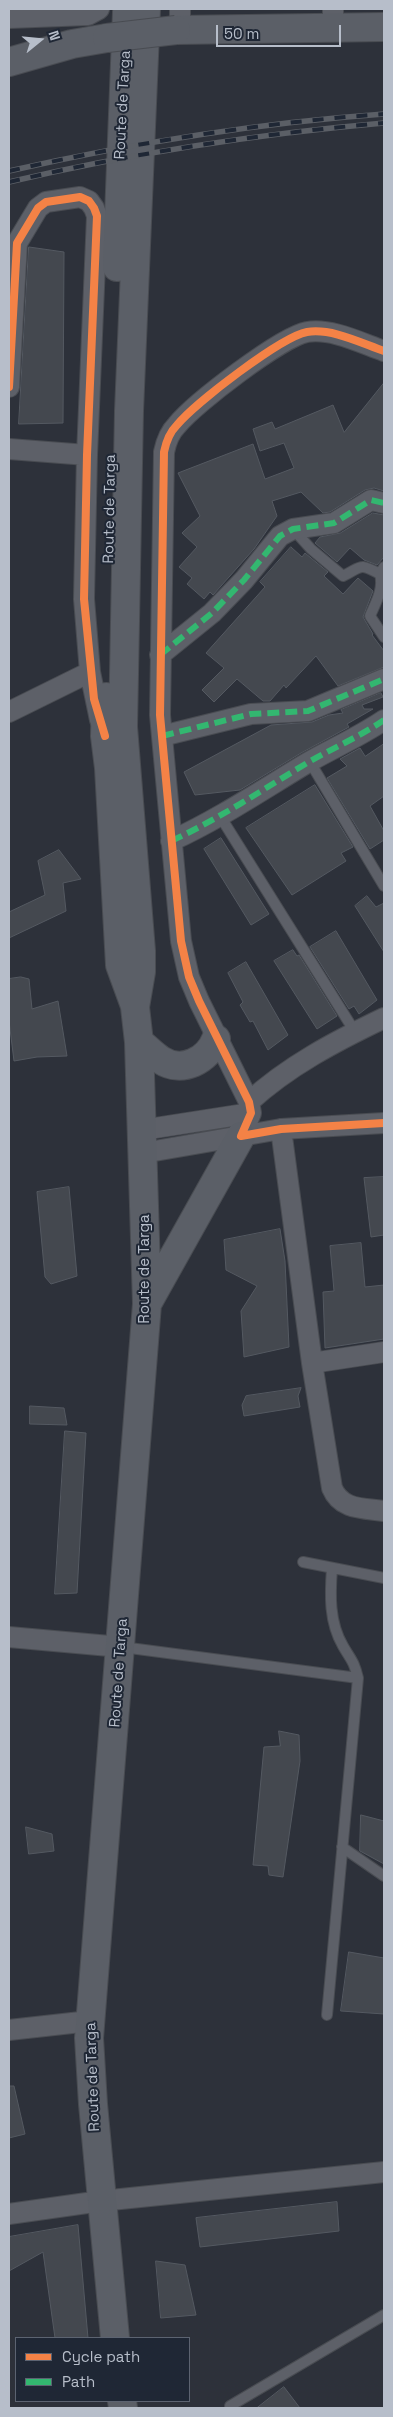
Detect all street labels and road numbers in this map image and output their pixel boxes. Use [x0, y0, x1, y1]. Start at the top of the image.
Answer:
street label: Route de Targa [111, 50, 135, 160]
street label: Route de Targa [100, 454, 120, 564]
street label: Route de Targa [136, 1214, 154, 1324]
street label: Route de Targa [106, 1618, 132, 1728]
street label: Route de Targa [82, 2022, 104, 2132]

